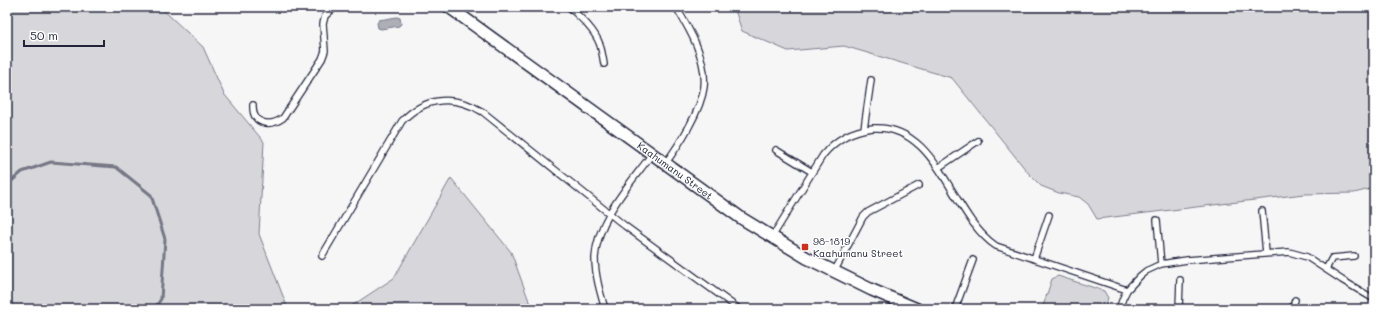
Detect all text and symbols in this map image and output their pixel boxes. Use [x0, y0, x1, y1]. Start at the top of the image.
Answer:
scale bar [24, 22, 104, 48]
text: 50 m [30, 27, 58, 43]
street label: Kaahumanu Street [635, 138, 716, 202]
place label: 98-1819 Kaahumanu Street [813, 234, 903, 260]
marker: 98-1819 Kaahumanu Street [800, 242, 810, 252]

